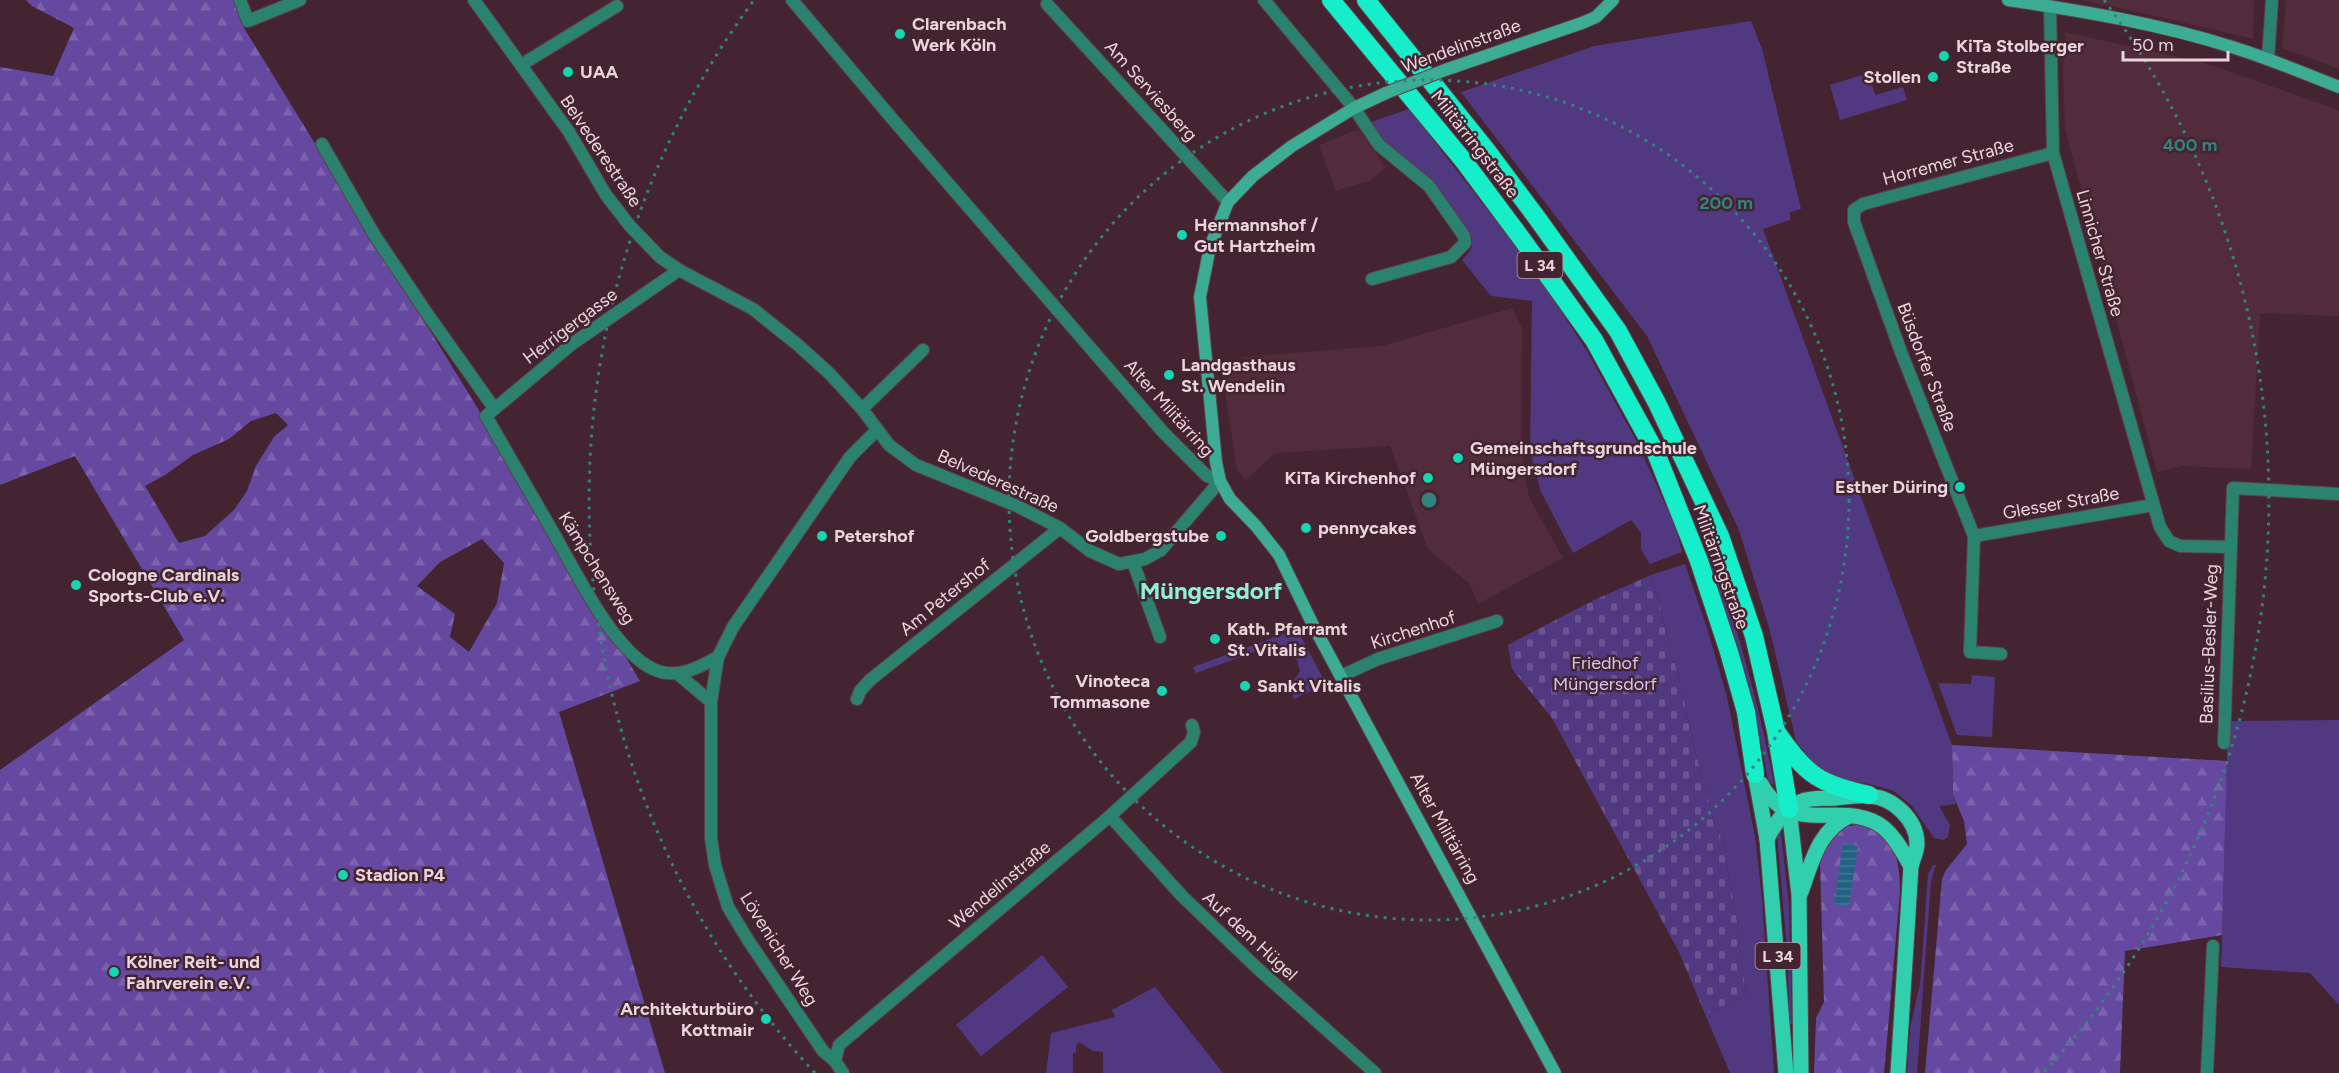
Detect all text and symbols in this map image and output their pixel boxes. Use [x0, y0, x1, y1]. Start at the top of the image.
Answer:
place label: Clarenbach Werk Köln [912, 13, 1007, 56]
street label: Wendelinstraße [1398, 14, 1524, 78]
scale bar [2123, 24, 2228, 62]
marker: Clarenbach Werk Köln [893, 27, 907, 41]
text: 50 m [2132, 34, 2174, 56]
place label: KiTa Stolberger Straße [1956, 35, 2084, 78]
street label: Am Serviesberg [1100, 36, 1202, 146]
marker: KiTa Stolberger Straße [1937, 49, 1951, 63]
place label: UAA [580, 61, 619, 83]
marker: UAA [561, 65, 575, 79]
place label: Stollen [1863, 66, 1921, 88]
marker: Stollen [1926, 70, 1940, 84]
street label: Militärringstraße [1426, 86, 1524, 202]
street label: Belvederestraße [555, 91, 647, 211]
street label: Horremer Straße [1880, 134, 2016, 190]
text: 400 m [2163, 134, 2217, 156]
street label: Linnicher Straße [2071, 187, 2129, 319]
text: 200 m [1699, 192, 1753, 214]
place label: Hermannshof / Gut Hartzheim [1194, 214, 1318, 257]
marker: Hermannshof / Gut Hartzheim [1175, 228, 1189, 242]
road number: L 34 [1518, 252, 1562, 278]
street label: Herrigergasse [518, 283, 622, 369]
street label: Büsdorfer Straße [1892, 299, 1962, 435]
place label: Landgasthaus St. Wendelin [1181, 354, 1296, 397]
street label: Alter Militärring [1119, 355, 1219, 461]
marker: Landgasthaus St. Wendelin [1162, 368, 1176, 382]
place label: Gemeinschaftsgrundschule Müngersdorf [1470, 437, 1697, 480]
street label: Belvederestraße [934, 444, 1062, 518]
marker: Gemeinschaftsgrundschule Müngersdorf [1451, 451, 1465, 465]
place label: KiTa Kirchenhof [1284, 467, 1417, 489]
marker: KiTa Kirchenhof [1421, 471, 1435, 485]
place label: Esther Düring [1835, 476, 1948, 498]
marker: Esther Düring [1953, 480, 1967, 494]
street label: Glesser Straße [2001, 482, 2121, 524]
centre of rings [1419, 490, 1439, 510]
street label: Militärringstraße [1688, 502, 1754, 632]
street label: Kämpchensweg [554, 508, 640, 628]
place label: pennycakes [1318, 517, 1417, 539]
marker: pennycakes [1299, 521, 1313, 535]
place label: Petershof [834, 525, 916, 547]
place label: Goldbergstube [1085, 525, 1209, 547]
marker: Petershof [815, 529, 829, 543]
marker: Goldbergstube [1214, 529, 1228, 543]
street label: Am Petershof [895, 554, 995, 640]
street label: Basilius-Besler-Weg [2195, 563, 2223, 725]
place label: Cologne Cardinals Sports-Club e.V. [88, 564, 240, 607]
district label: Müngersdorf [1140, 576, 1283, 605]
marker: Cologne Cardinals Sports-Club e.V. [69, 578, 83, 592]
street label: Kirchenhof [1368, 606, 1459, 654]
place label: Kath. Pfarramt St. Vitalis [1227, 618, 1348, 661]
marker: Kath. Pfarramt St. Vitalis [1208, 632, 1222, 646]
park label: Friedhof Müngersdorf [1553, 652, 1657, 695]
place label: Vinoteca Tommasone [1050, 670, 1150, 713]
place label: Sankt Vitalis [1257, 675, 1361, 697]
marker: Sankt Vitalis [1238, 679, 1252, 693]
marker: Vinoteca Tommasone [1155, 684, 1169, 698]
street label: Alter Militärring [1405, 769, 1485, 887]
street label: Wendelinstraße [945, 836, 1055, 934]
place label: Stadion P4 [355, 864, 445, 886]
marker: Stadion P4 [336, 868, 350, 882]
street label: Auf dem Hügel [1198, 887, 1302, 985]
street label: Lövenicher Weg [735, 888, 823, 1010]
road number: L 34 [1756, 943, 1800, 969]
place label: Kölner Reit- und Fahrverein e.V. [126, 951, 260, 994]
marker: Kölner Reit- und Fahrverein e.V. [107, 965, 121, 979]
place label: Architekturbüro Kottmair [620, 998, 754, 1041]
marker: Architekturbüro Kottmair [759, 1012, 773, 1026]

